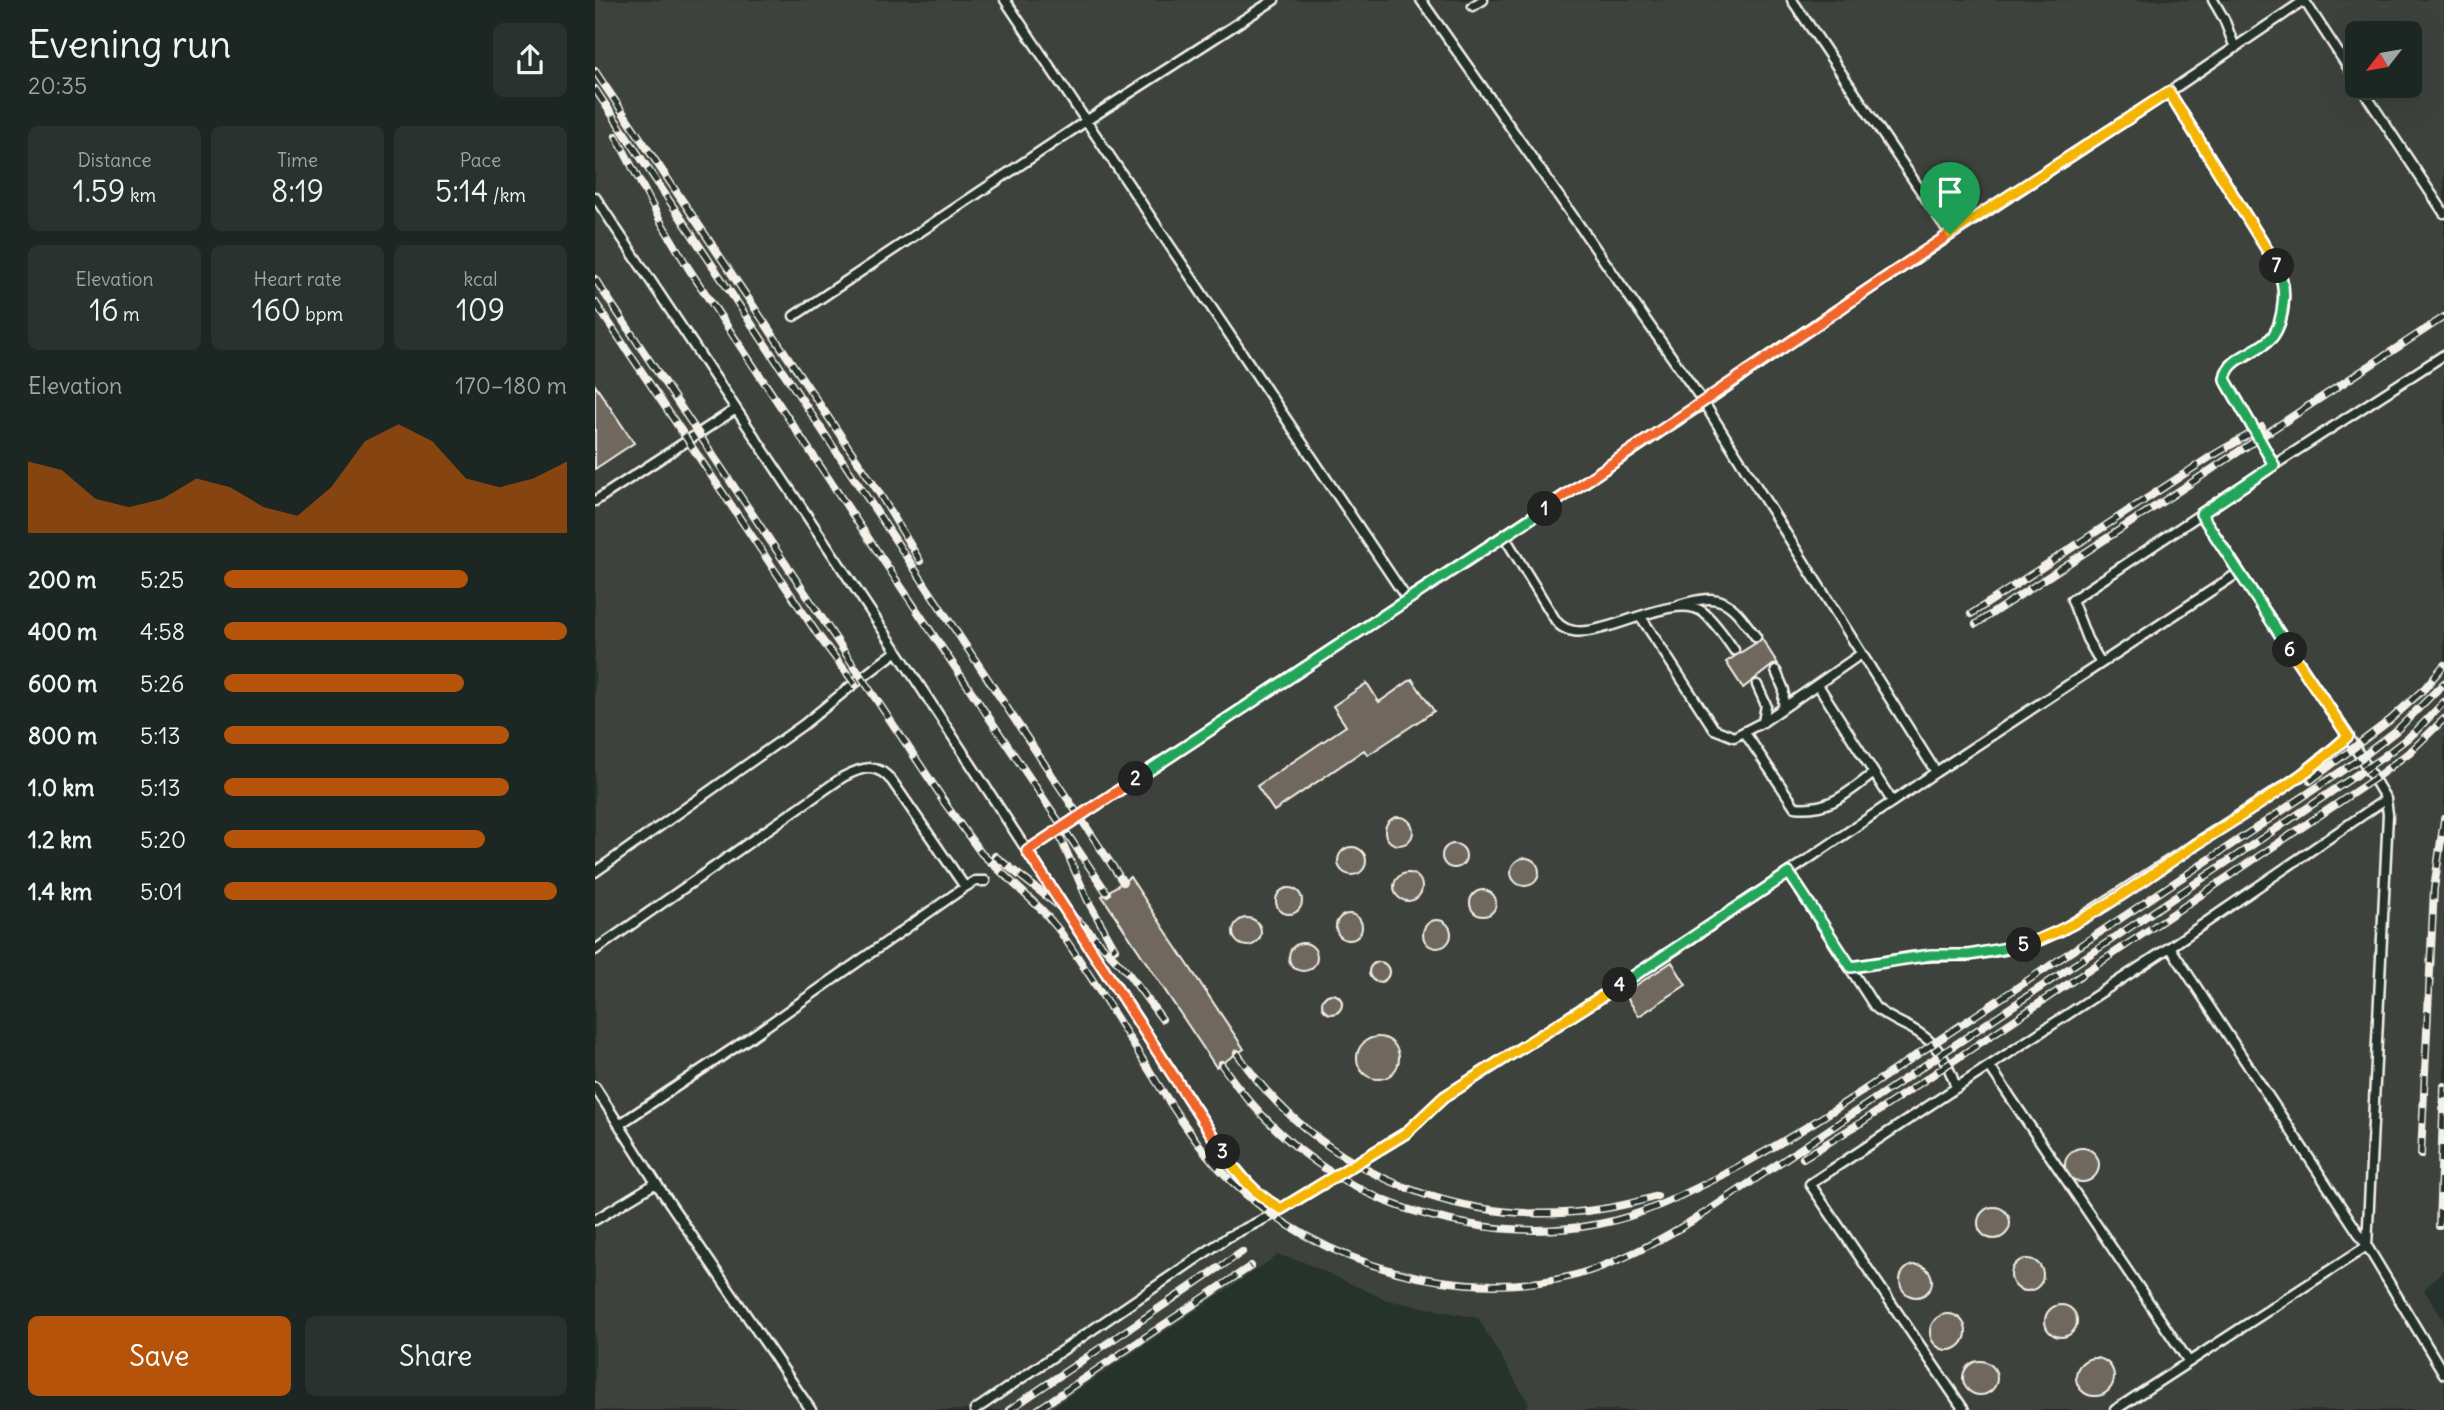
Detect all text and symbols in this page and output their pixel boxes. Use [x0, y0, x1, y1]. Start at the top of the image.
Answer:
text: Evening run [28, 21, 231, 68]
north arrow [2345, 21, 2422, 98]
map controls [2345, 21, 2422, 98]
button: share [493, 23, 567, 97]
text: 20:35 [28, 71, 87, 100]
text: Distance [77, 148, 152, 172]
text: Time [277, 148, 318, 172]
text: Pace [460, 148, 501, 172]
pin [1920, 162, 1980, 234]
text: 1.59 [73, 172, 125, 210]
text: 8:19 [271, 172, 324, 210]
text: 5:14 [435, 172, 488, 210]
icon: arrive [1931, 173, 1969, 211]
text: km [125, 183, 156, 207]
text: /km [488, 183, 526, 207]
pin: 7 [2259, 248, 2295, 284]
text: 7 [2272, 253, 2281, 277]
text: Elevation [76, 267, 153, 291]
text: Heart rate [253, 267, 342, 291]
text: kcal [463, 267, 498, 291]
text: 16 [89, 291, 119, 329]
text: 160 [252, 291, 301, 329]
text: 109 [456, 291, 505, 329]
text: m [119, 302, 140, 326]
text: bpm [301, 302, 343, 326]
text: Elevation [28, 371, 122, 400]
text: 170–180 m [455, 371, 567, 400]
pin: 1 [1527, 491, 1563, 526]
text: 1 [1541, 496, 1548, 520]
text: 200 m [28, 565, 97, 594]
text: 5:25 [140, 565, 184, 594]
text: 400 m [28, 617, 97, 646]
text: 4:58 [140, 617, 185, 646]
pin: 6 [2273, 632, 2307, 668]
text: 6 [2284, 637, 2295, 661]
text: 600 m [28, 669, 97, 698]
text: 5:26 [140, 669, 184, 698]
text: 800 m [28, 721, 97, 750]
text: 5:13 [140, 721, 181, 750]
pin: 2 [1119, 762, 1153, 796]
text: 2 [1130, 766, 1141, 790]
text: 1.0 km [28, 773, 94, 802]
text: 5:13 [140, 773, 181, 802]
text: 1.2 km [28, 825, 92, 854]
text: 5:20 [140, 825, 186, 854]
text: 1.4 km [28, 877, 92, 906]
text: 5:01 [140, 877, 183, 906]
pin: 5 [2007, 928, 2041, 962]
text: 5 [2018, 932, 2029, 956]
pin: 4 [1602, 968, 1637, 1002]
text: 4 [1614, 972, 1625, 996]
pin: 3 [1205, 1134, 1241, 1170]
text: 3 [1217, 1139, 1228, 1163]
button: Save [28, 1316, 291, 1396]
button: Share [305, 1316, 567, 1396]

